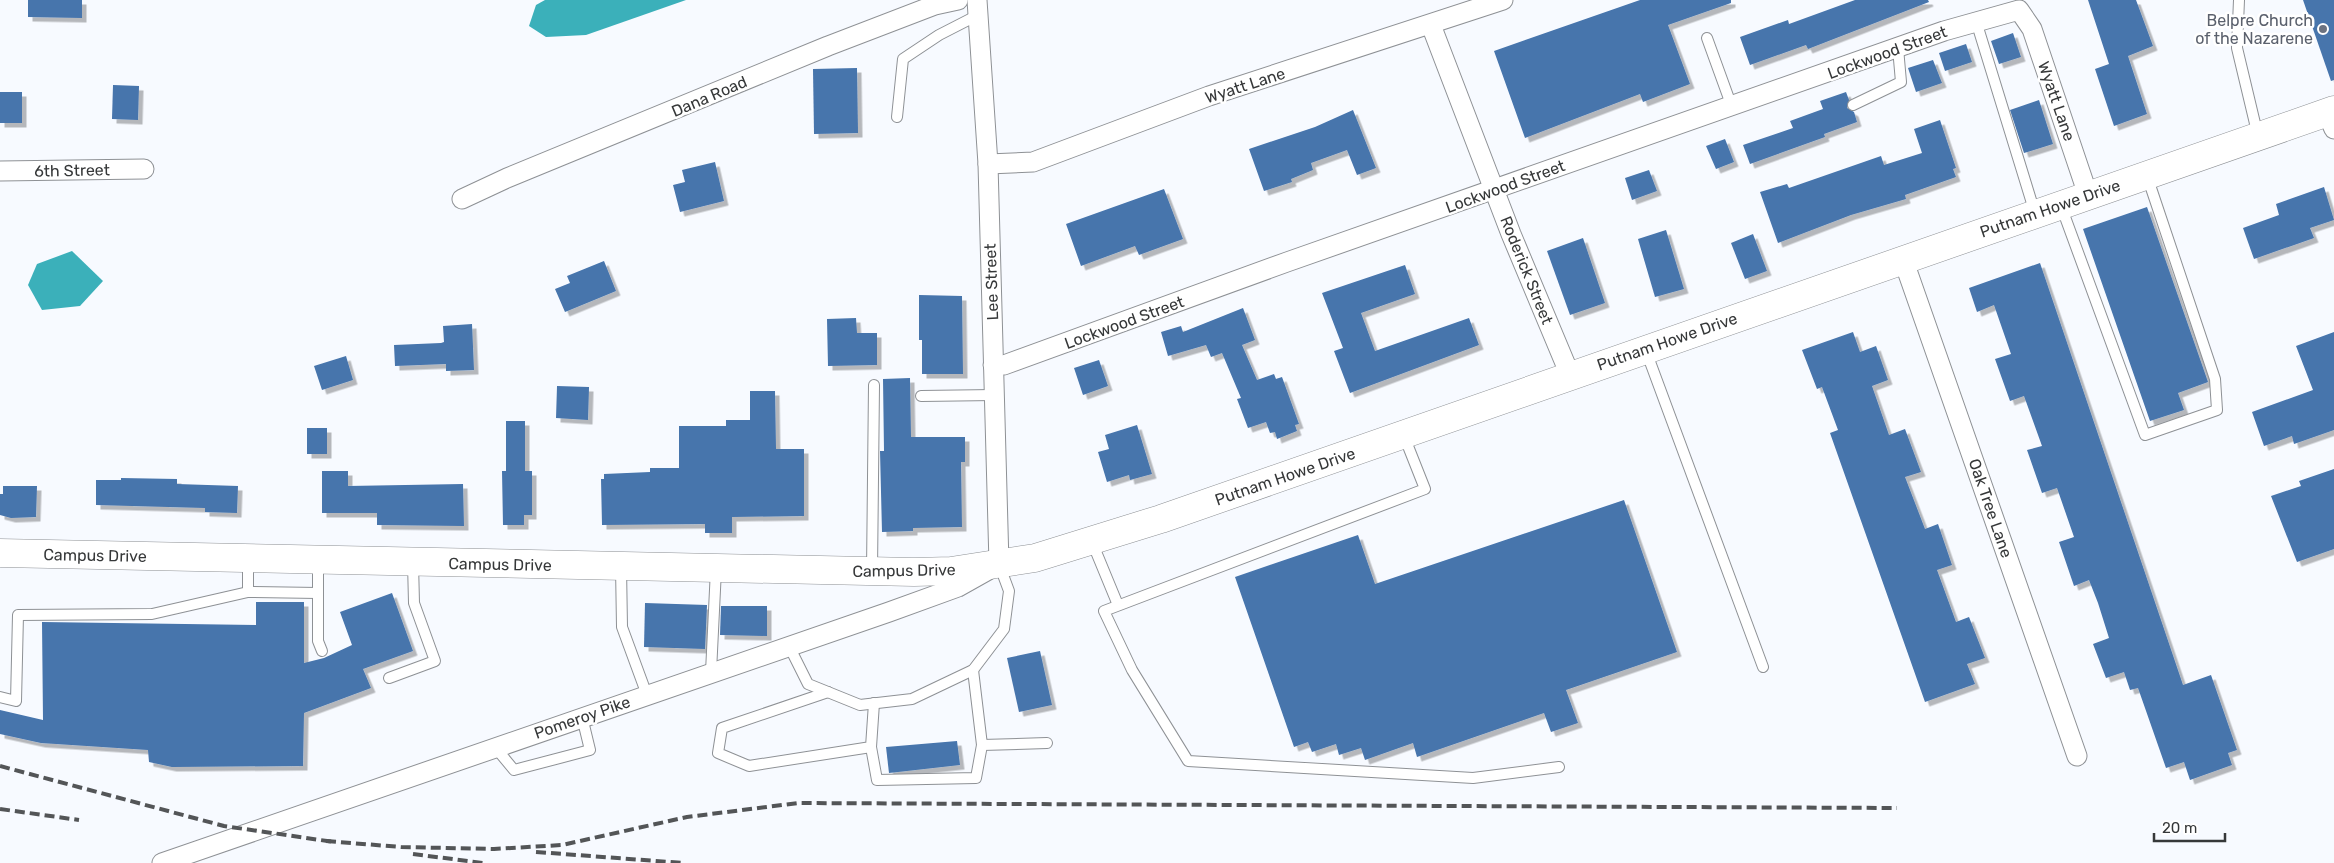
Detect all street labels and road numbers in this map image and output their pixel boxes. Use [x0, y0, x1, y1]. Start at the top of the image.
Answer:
street label: Lockwood Street [1825, 22, 1950, 83]
street label: Wyatt Lane [2034, 59, 2079, 144]
street label: Wyatt Lane [1203, 64, 1288, 107]
street label: Dana Road [669, 72, 750, 121]
street label: Lockwood Street [1443, 156, 1568, 217]
street label: 6th Street [34, 160, 110, 181]
street label: Putnam Howe Drive [1977, 176, 2123, 241]
street label: Roderick Street [1496, 213, 1557, 327]
street label: Lee Street [981, 243, 1002, 321]
street label: Lockwood Street [1062, 292, 1187, 353]
street label: Putnam Howe Drive [1594, 309, 1740, 374]
street label: Putnam Howe Drive [1212, 444, 1358, 509]
street label: Oak Tree Lane [1965, 456, 2016, 560]
street label: Campus Drive [43, 545, 147, 566]
street label: Campus Drive [448, 554, 552, 575]
street label: Campus Drive [852, 560, 956, 581]
street label: Pomeroy Pike [531, 692, 633, 743]

